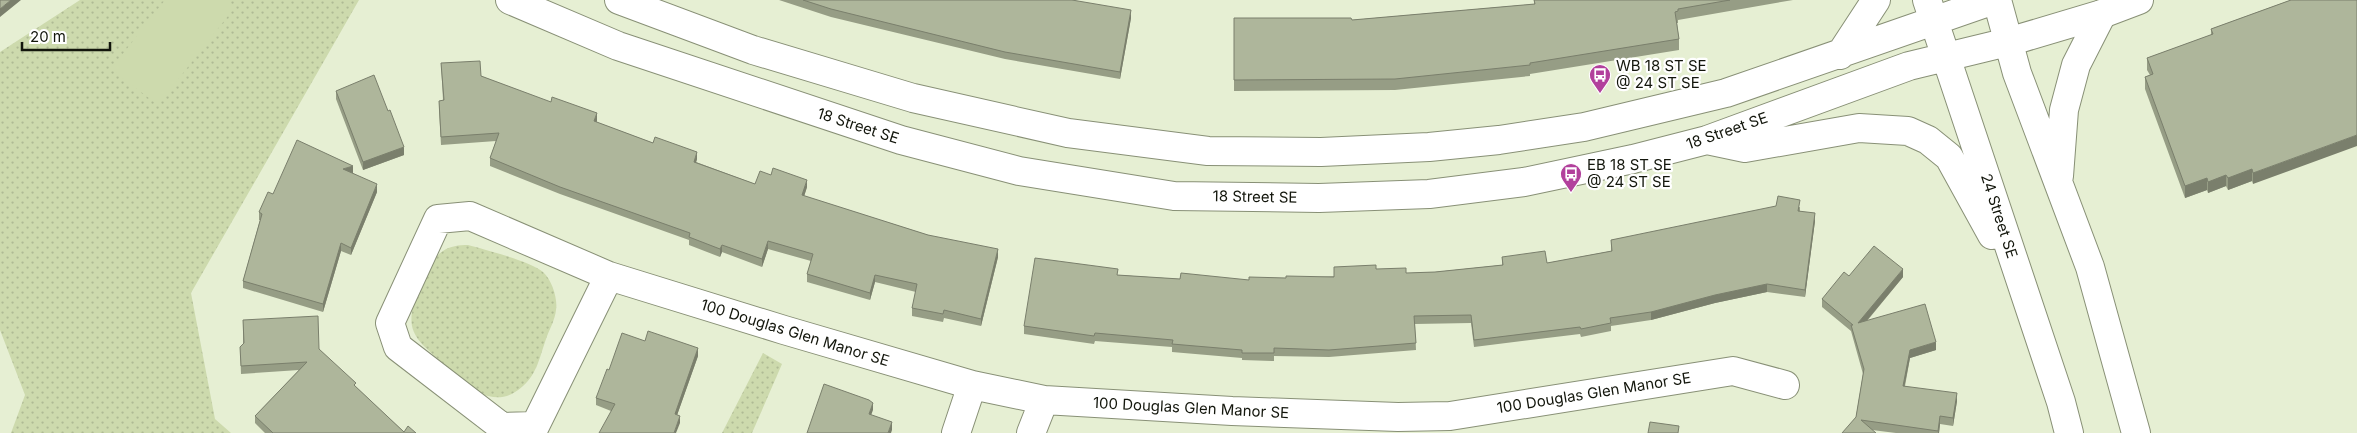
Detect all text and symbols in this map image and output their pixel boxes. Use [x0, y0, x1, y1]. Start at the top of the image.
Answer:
scale bar [22, 20, 110, 52]
text: 20 m [30, 27, 66, 46]
place label: WB 18 ST SE @ 24 ST SE [1616, 56, 1707, 92]
bus stop icon: WB 18 ST SE @ 24 ST SE [1588, 63, 1612, 94]
street label: 18 Street SE [815, 103, 901, 148]
street label: 18 Street SE [1684, 108, 1770, 153]
place label: EB 18 ST SE @ 24 ST SE [1587, 155, 1672, 191]
bus stop icon: EB 18 ST SE @ 24 ST SE [1559, 162, 1583, 193]
street label: 24 Street SE [1977, 171, 2022, 261]
street label: 18 Street SE [1212, 186, 1298, 207]
street label: 100 Douglas Glen Manor SE [699, 295, 892, 370]
street label: 100 Douglas Glen Manor SE [1495, 368, 1692, 417]
street label: 100 Douglas Glen Manor SE [1093, 393, 1290, 422]

